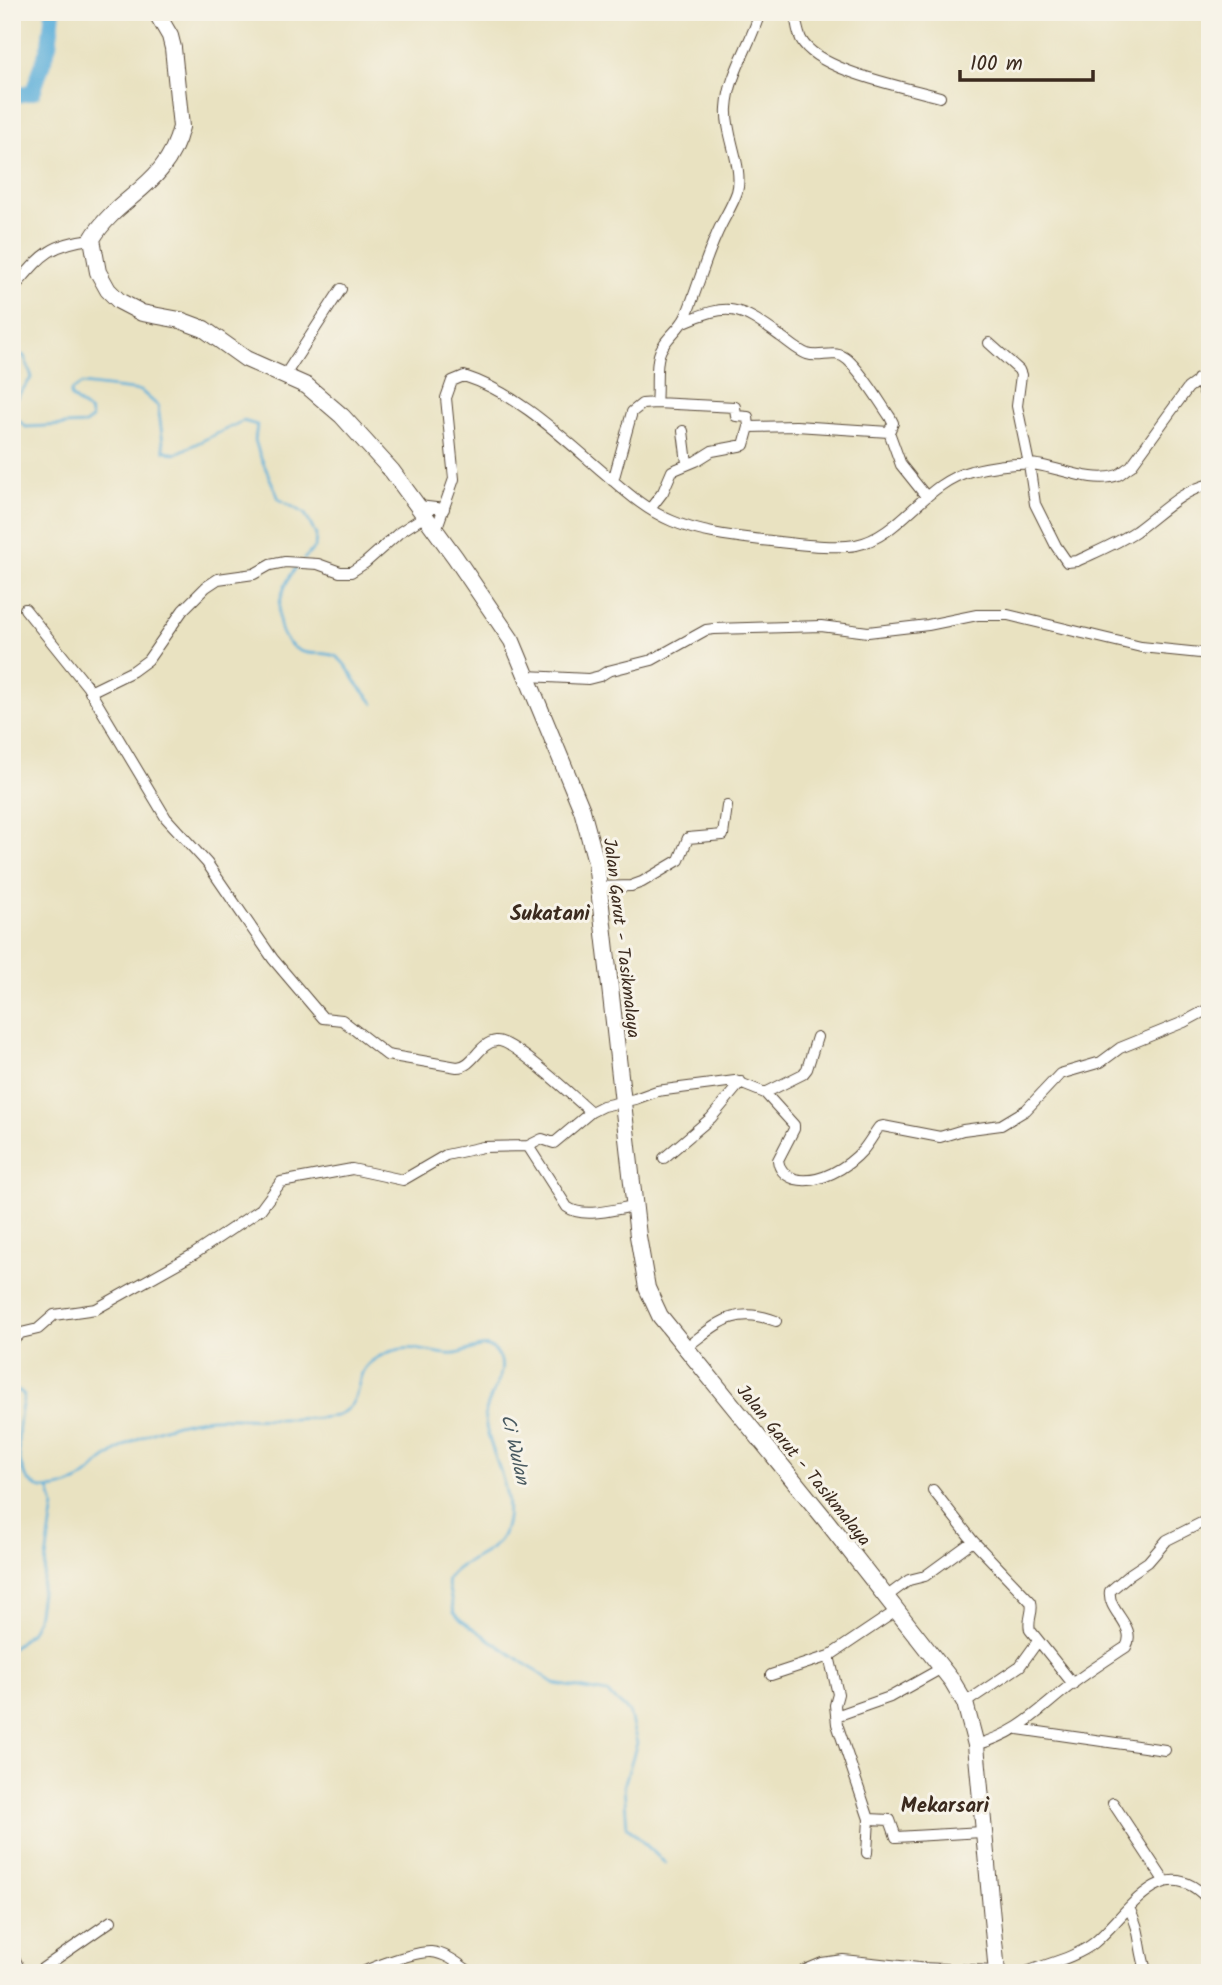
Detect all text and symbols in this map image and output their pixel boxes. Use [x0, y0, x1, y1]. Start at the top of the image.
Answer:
scale bar [960, 38, 1092, 82]
text: 100 m [970, 48, 1023, 81]
street label: Jalan Garut - Tasikmalaya [594, 837, 647, 1040]
district label: Sukatani [510, 898, 591, 931]
street label: Jalan Garut - Tasikmalaya [728, 1379, 877, 1553]
water label: Ci Wulan [491, 1411, 537, 1489]
district label: Mekarsari [901, 1790, 990, 1823]

